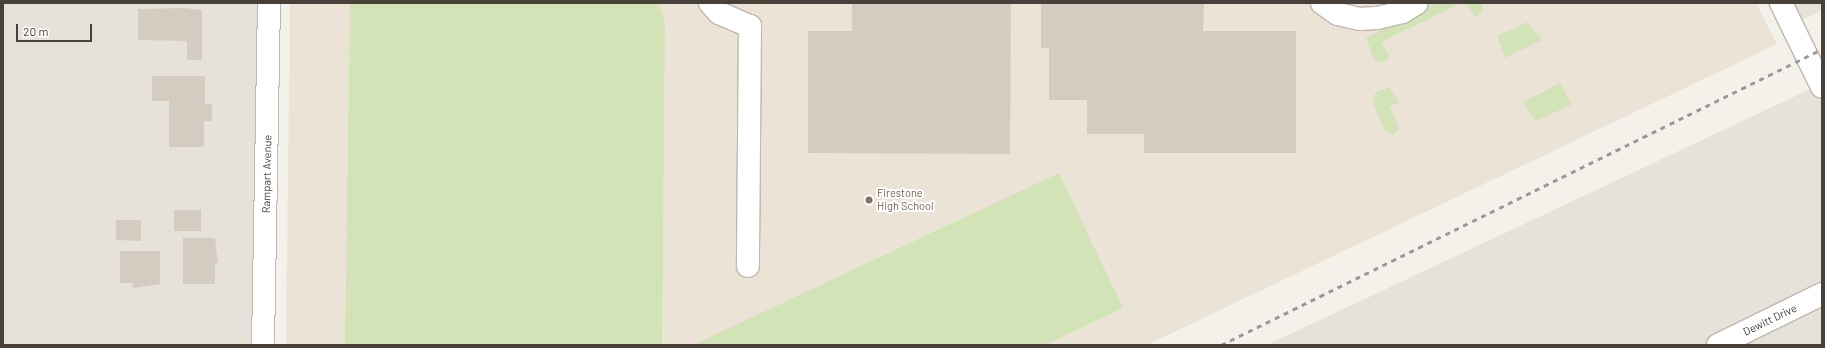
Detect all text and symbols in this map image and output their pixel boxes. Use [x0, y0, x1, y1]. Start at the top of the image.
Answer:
scale bar [18, 16, 94, 42]
text: 20 m [23, 24, 49, 38]
street label: Rampart Avenue [260, 135, 274, 213]
place label: Firestone High School [877, 187, 934, 213]
marker: Firestone High School [864, 195, 874, 205]
street label: Dewitt Drive [1741, 301, 1799, 339]

